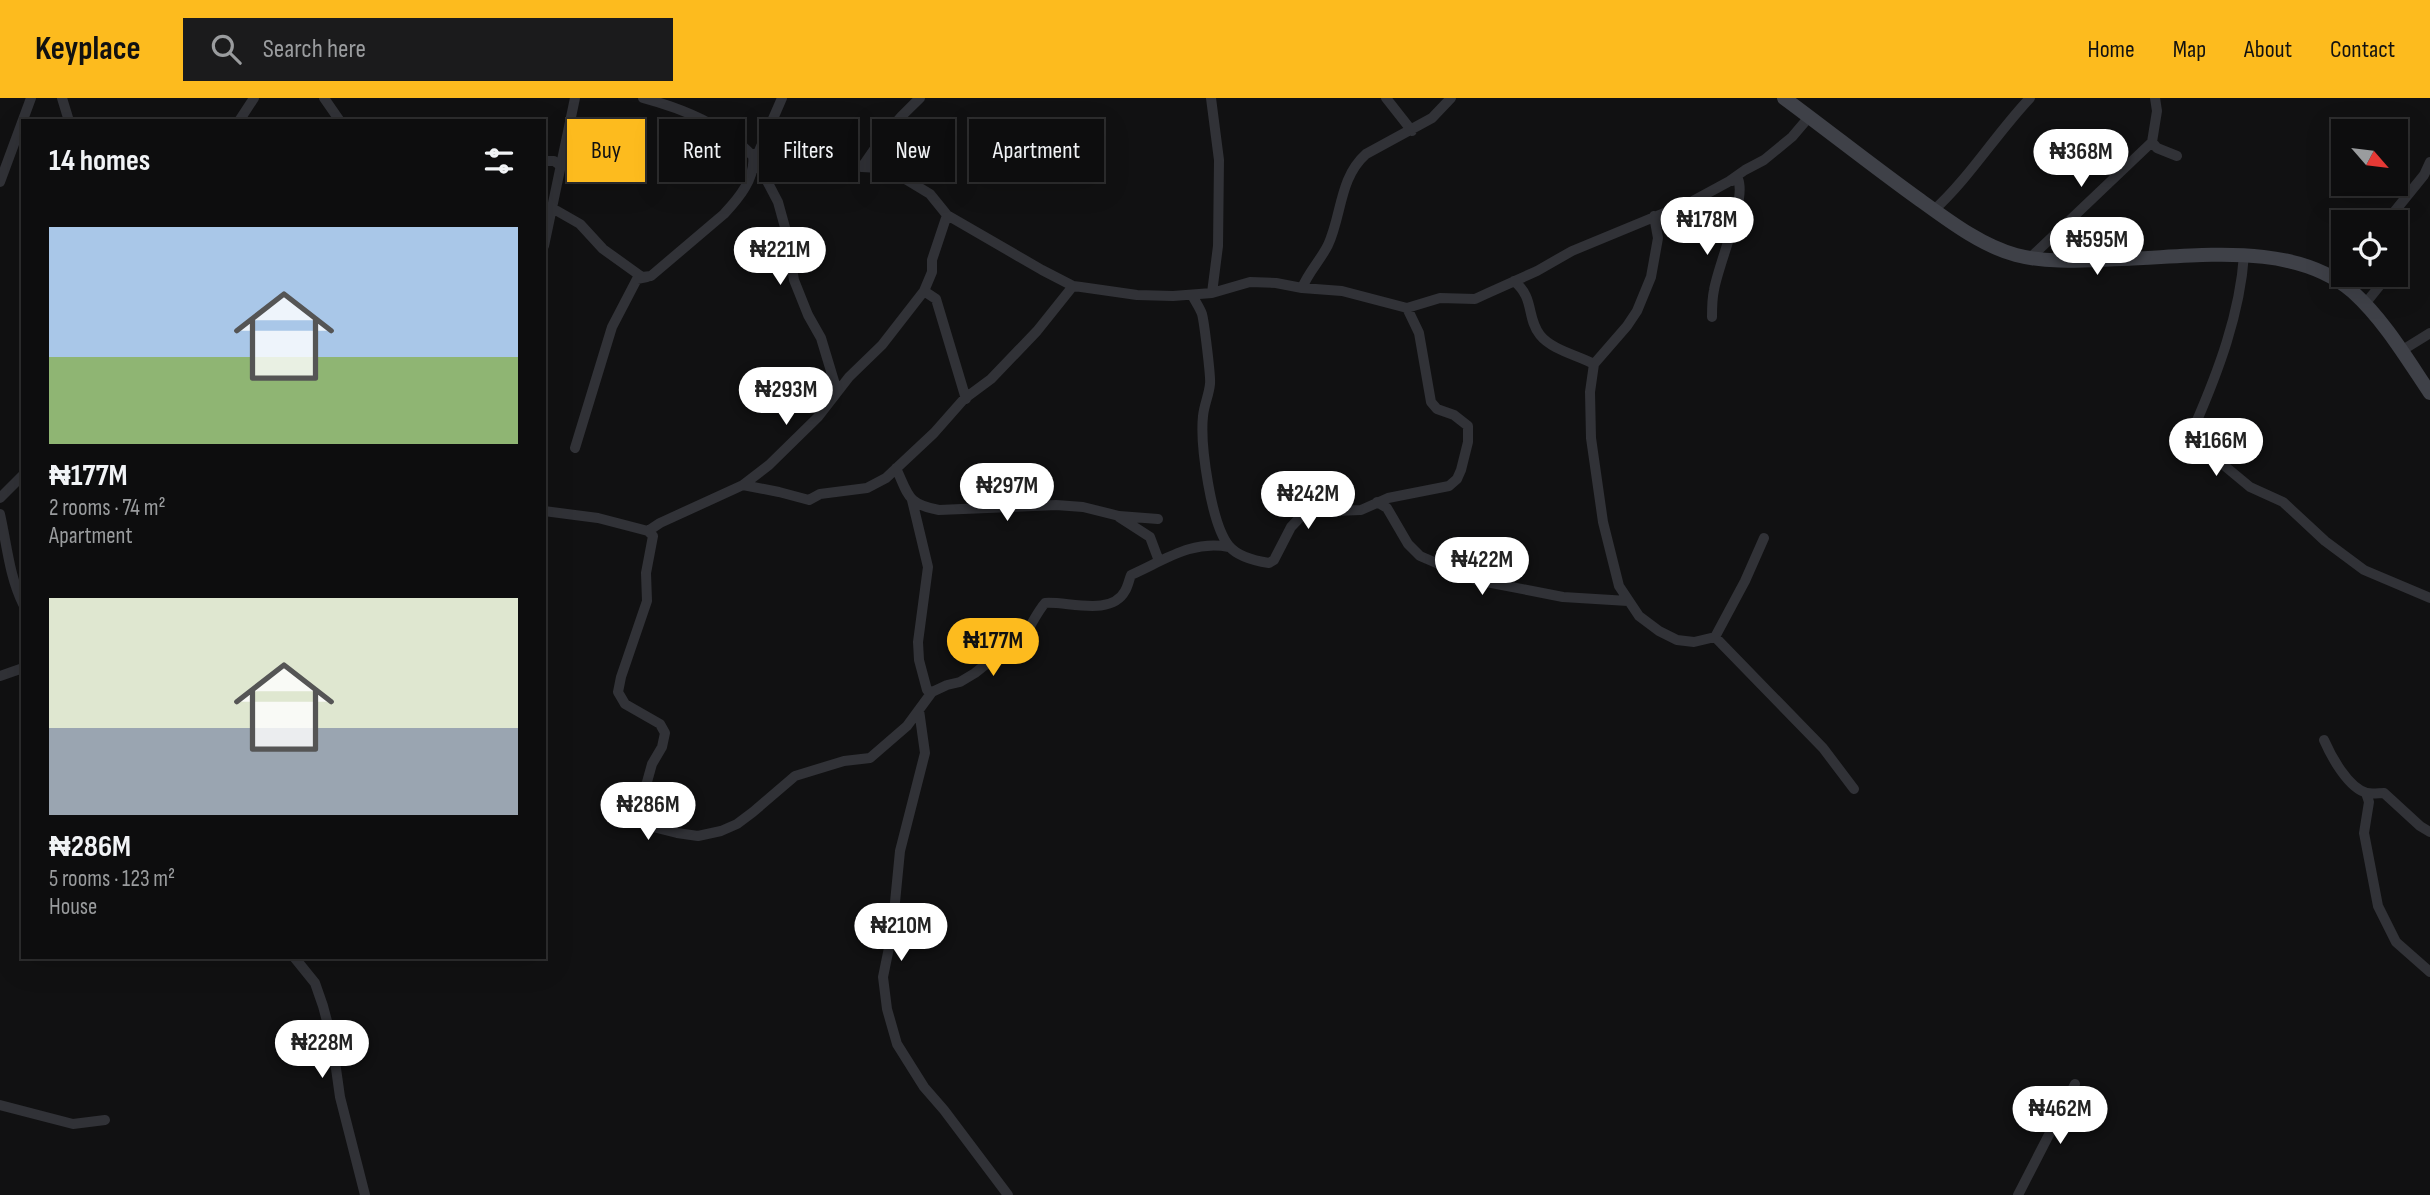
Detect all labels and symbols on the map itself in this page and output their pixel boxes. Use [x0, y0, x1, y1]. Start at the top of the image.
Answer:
north arrow [2331, 119, 2408, 196]
pin: ₦368M [2032, 130, 2130, 189]
pin: ₦178M [1658, 198, 1756, 257]
pin: ₦595M [2048, 218, 2146, 277]
pin: ₦221M [731, 228, 829, 287]
pin: ₦293M [737, 368, 835, 427]
pin: ₦166M [2167, 418, 2265, 478]
pin: ₦297M [958, 464, 1056, 523]
pin: ₦242M [1259, 472, 1357, 531]
pin: ₦422M [1433, 538, 1531, 597]
pin: ₦177M [944, 618, 1042, 678]
pin: ₦286M [599, 782, 697, 842]
pin: ₦210M [852, 904, 950, 963]
pin: ₦228M [273, 1020, 371, 1080]
pin: ₦462M [2011, 1086, 2109, 1146]

